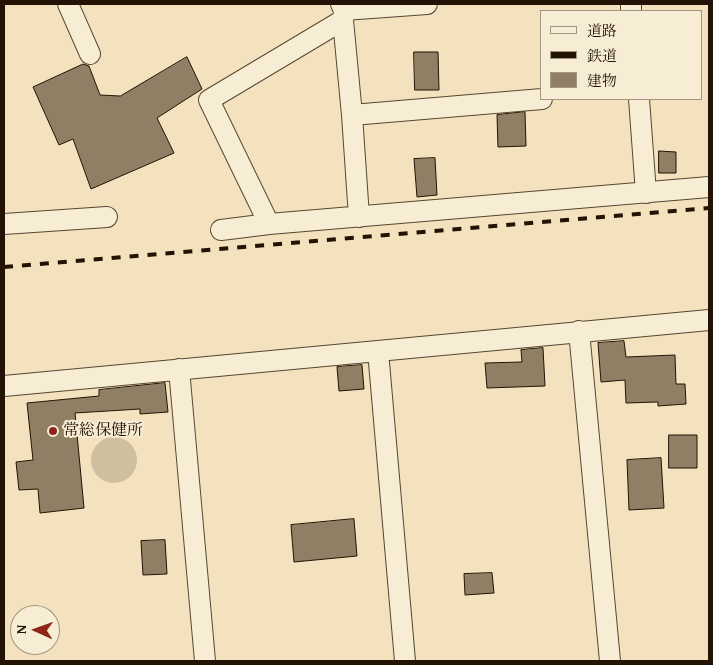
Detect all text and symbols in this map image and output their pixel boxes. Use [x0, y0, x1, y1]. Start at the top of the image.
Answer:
legend [540, 10, 703, 100]
text: 道路 [587, 20, 617, 41]
text: 鉄道 [587, 45, 617, 66]
text: 建物 [587, 70, 617, 91]
place label: 常総保健所 [63, 421, 143, 441]
marker: 常総保健所 [47, 425, 59, 437]
north arrow [10, 605, 60, 655]
text: N [11, 624, 31, 635]

